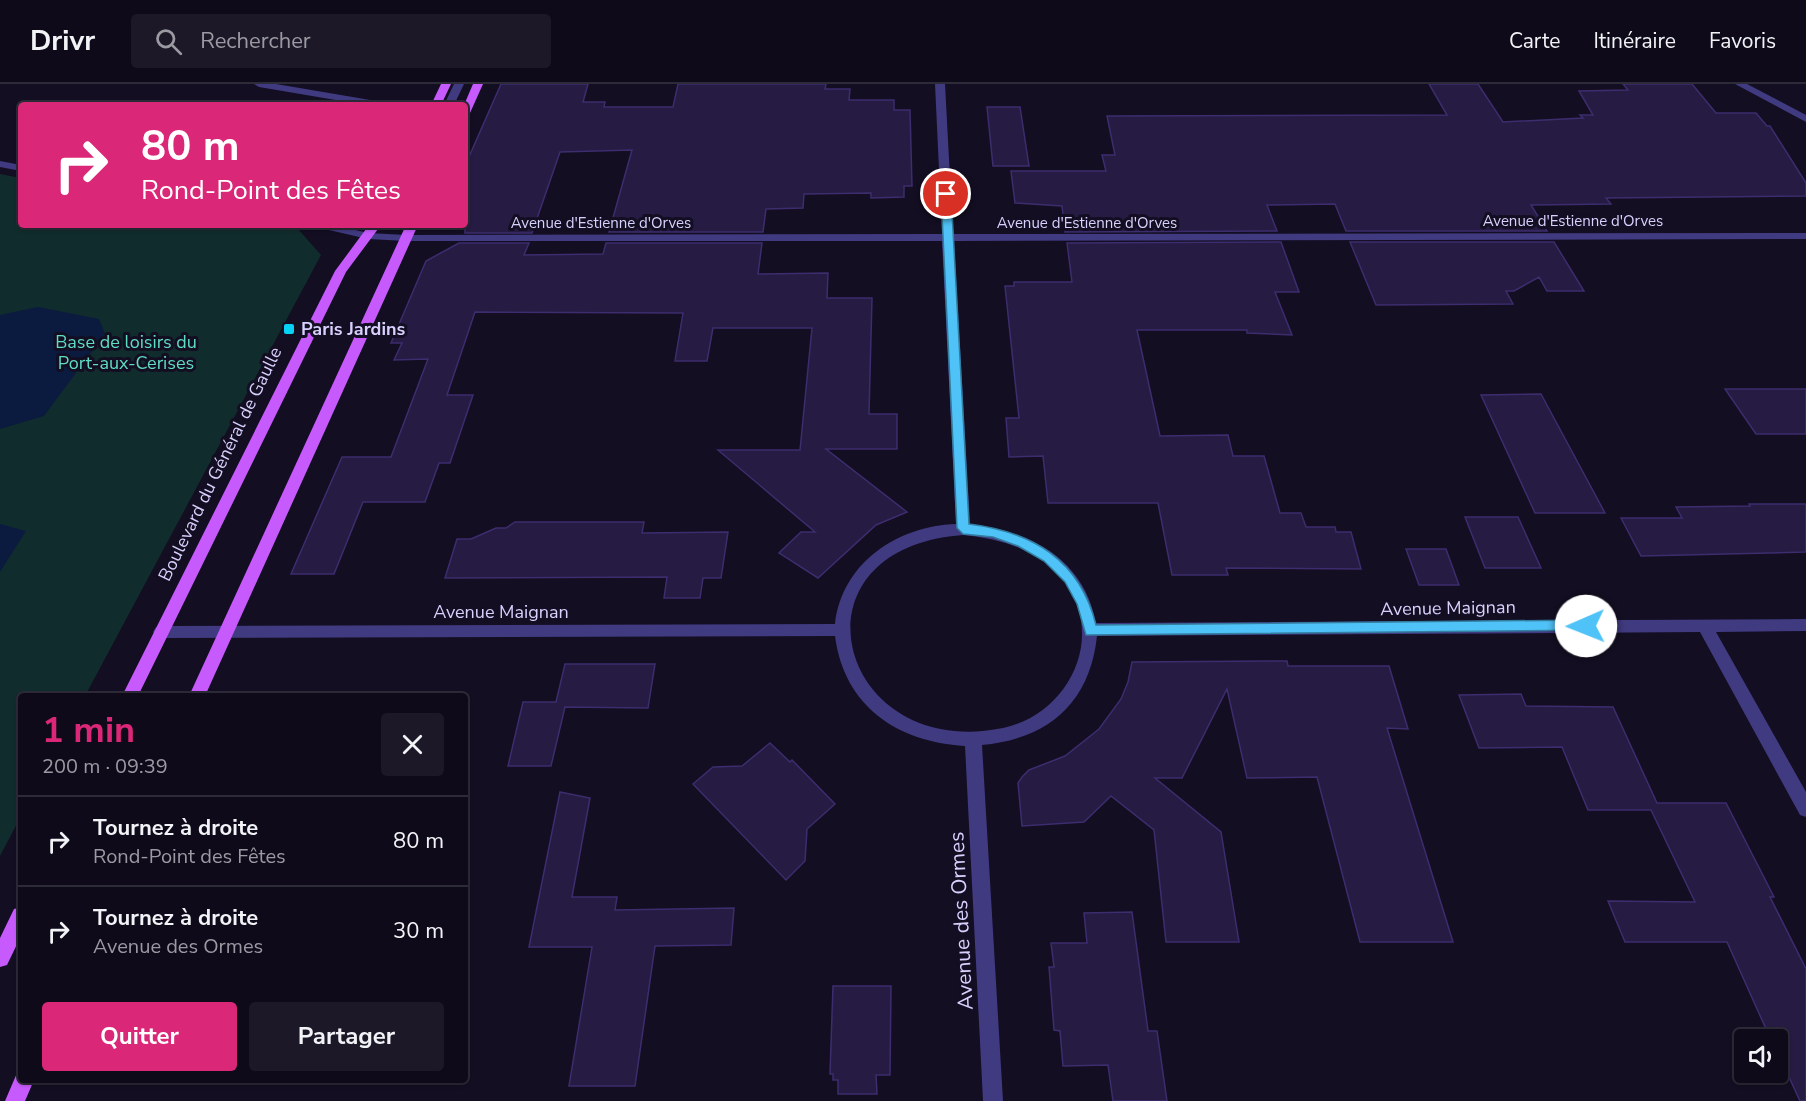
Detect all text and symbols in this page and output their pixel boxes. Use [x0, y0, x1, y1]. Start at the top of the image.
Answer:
search box [131, 14, 551, 68]
text: Drivr [30, 22, 95, 60]
icon: search [152, 25, 185, 58]
text: Rechercher [200, 26, 311, 56]
text: Carte [1509, 27, 1560, 55]
text: Itinéraire [1593, 27, 1676, 55]
text: Favoris [1709, 27, 1776, 55]
text: 80 m [141, 118, 240, 175]
icon: right [42, 126, 120, 204]
pin [920, 168, 971, 219]
text: Rond-Point des Fêtes [141, 172, 401, 209]
icon: arrive [929, 177, 962, 210]
street label: Avenue d'Estienne d'Orves [1483, 211, 1663, 231]
street label: Avenue d'Estienne d'Orves [511, 213, 691, 233]
street label: Avenue d'Estienne d'Orves [997, 213, 1177, 233]
place label: Paris Jardins [301, 317, 406, 341]
marker: Paris Jardins [282, 322, 296, 336]
park label: Base de loisirs du Port-aux-Cerises [55, 330, 197, 375]
street label: Boulevard du Général de Gaulle [153, 343, 287, 585]
position arrow [1554, 594, 1618, 658]
street label: Avenue Maignan [1380, 595, 1516, 621]
street label: Avenue Maignan [433, 600, 569, 624]
text: 1 min [42, 706, 135, 755]
button: close [381, 713, 444, 776]
text: 200 m · 09:39 [42, 753, 168, 780]
text: Tournez à droite [93, 813, 258, 843]
icon: right [42, 825, 75, 858]
text: 80 m [393, 826, 444, 856]
street label: Avenue des Ormes [942, 831, 980, 1011]
text: Rond-Point des Fêtes [93, 843, 286, 870]
text: Tournez à droite [93, 903, 258, 933]
icon: right [42, 915, 75, 948]
text: 30 m [393, 916, 444, 946]
text: Avenue des Ormes [93, 933, 263, 960]
button: Quitter [42, 1002, 237, 1071]
button: Partager [249, 1002, 444, 1071]
map controls [1734, 1029, 1788, 1083]
button: sound [1734, 1029, 1788, 1083]

